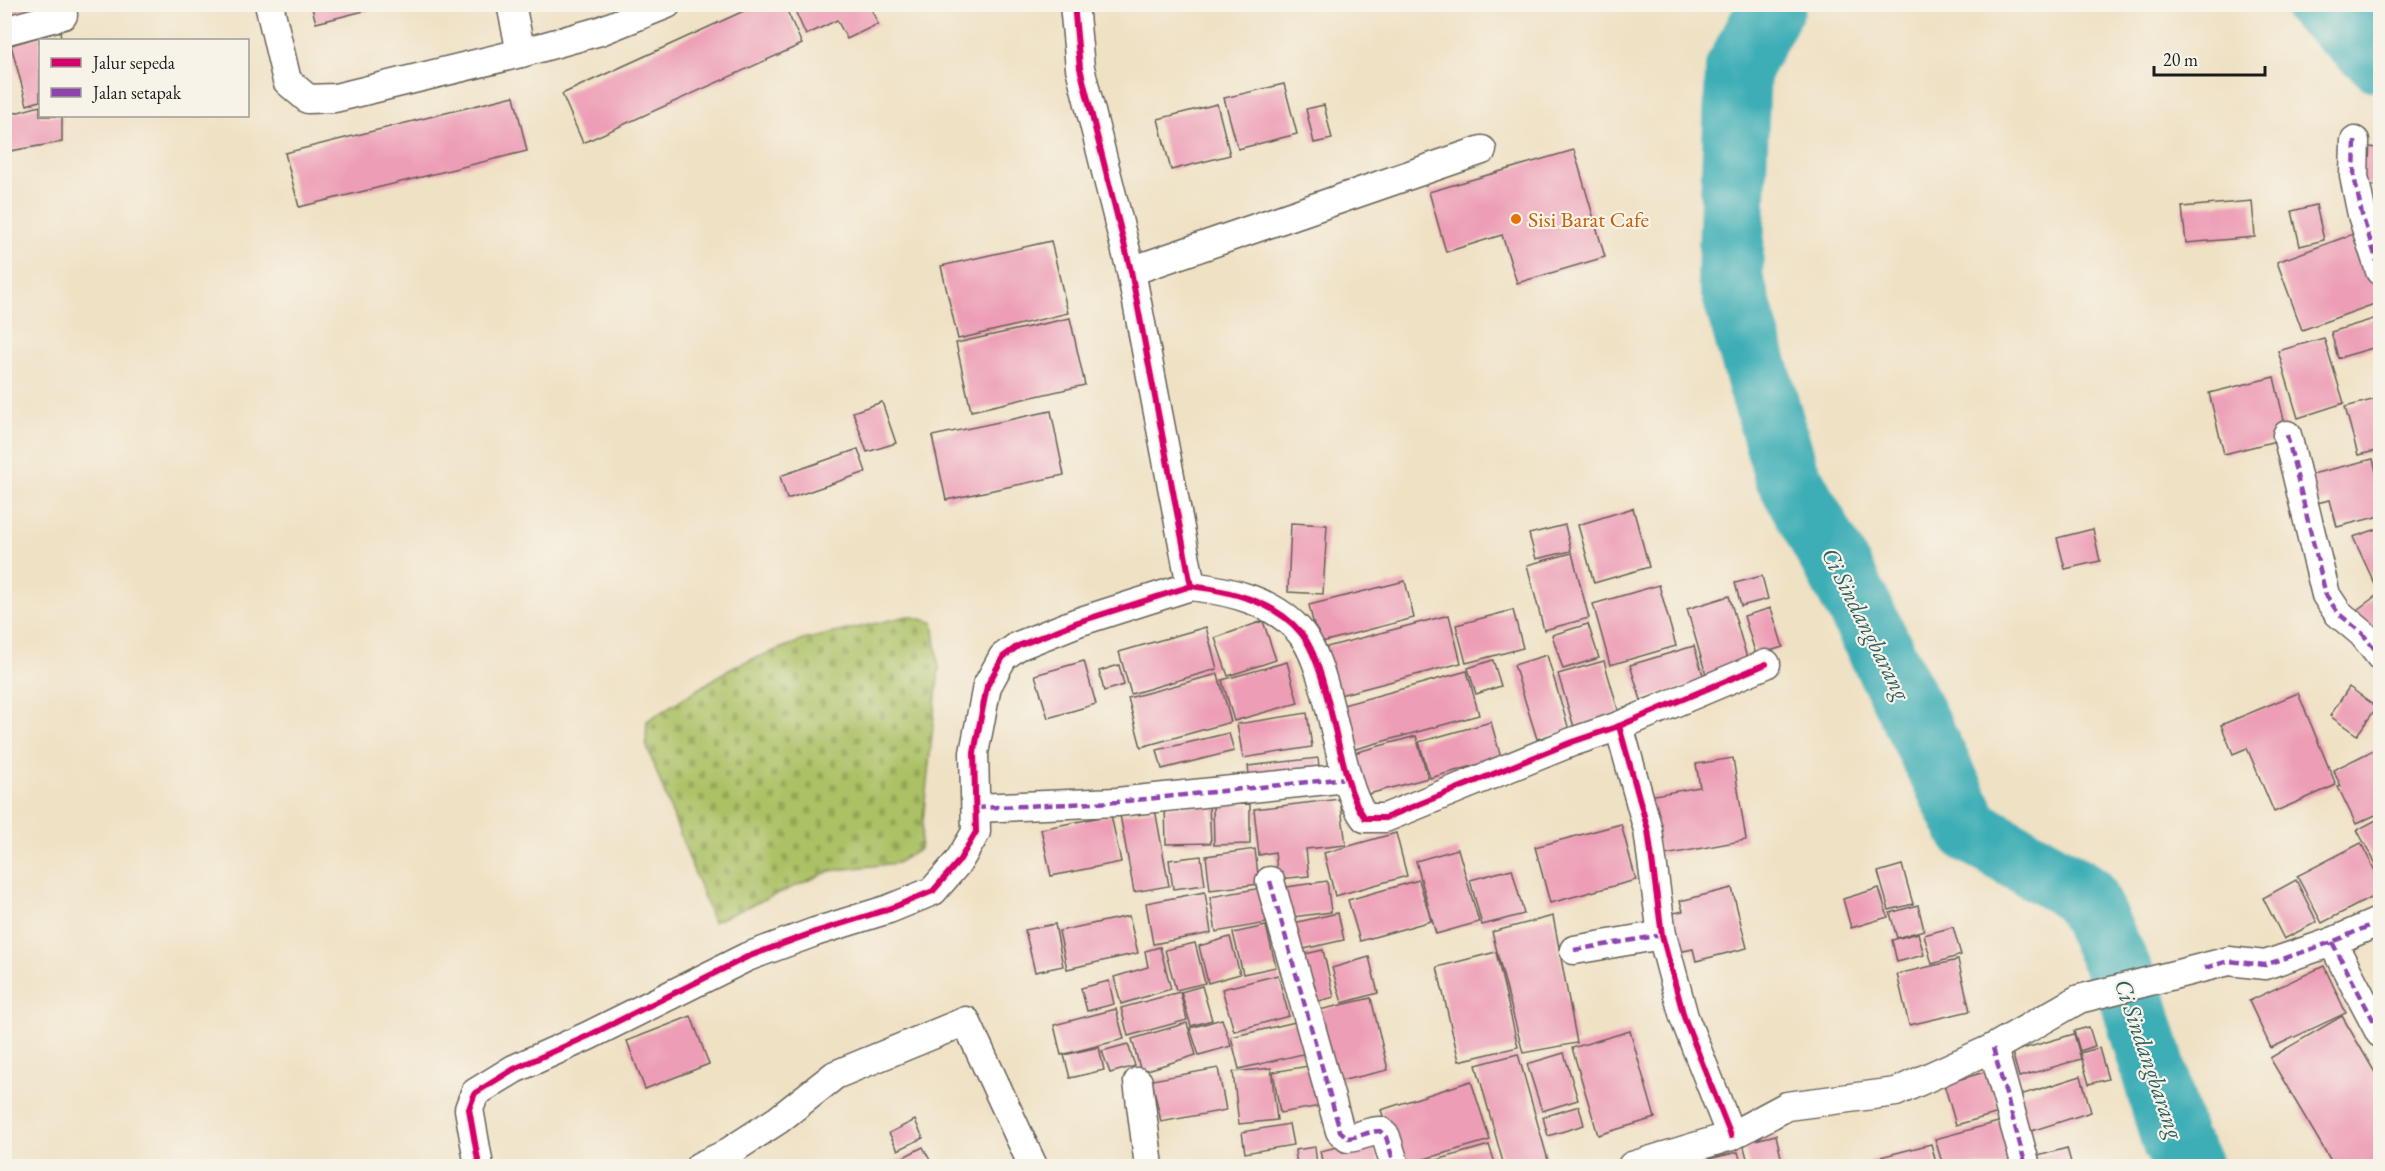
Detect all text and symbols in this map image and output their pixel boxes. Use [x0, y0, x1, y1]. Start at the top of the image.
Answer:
legend [39, 39, 249, 117]
scale bar [2154, 39, 2265, 77]
text: 20 m [2163, 48, 2198, 71]
text: Jalur sepeda [91, 51, 176, 74]
text: Jalan setapak [91, 81, 182, 104]
place label: Sisi Barat Cafe [1528, 205, 1649, 234]
marker: Sisi Barat Cafe [1509, 212, 1523, 226]
water label: Ci Sindangbarang [1815, 542, 1919, 706]
water label: Ci Sindangbarang [2108, 975, 2192, 1144]

